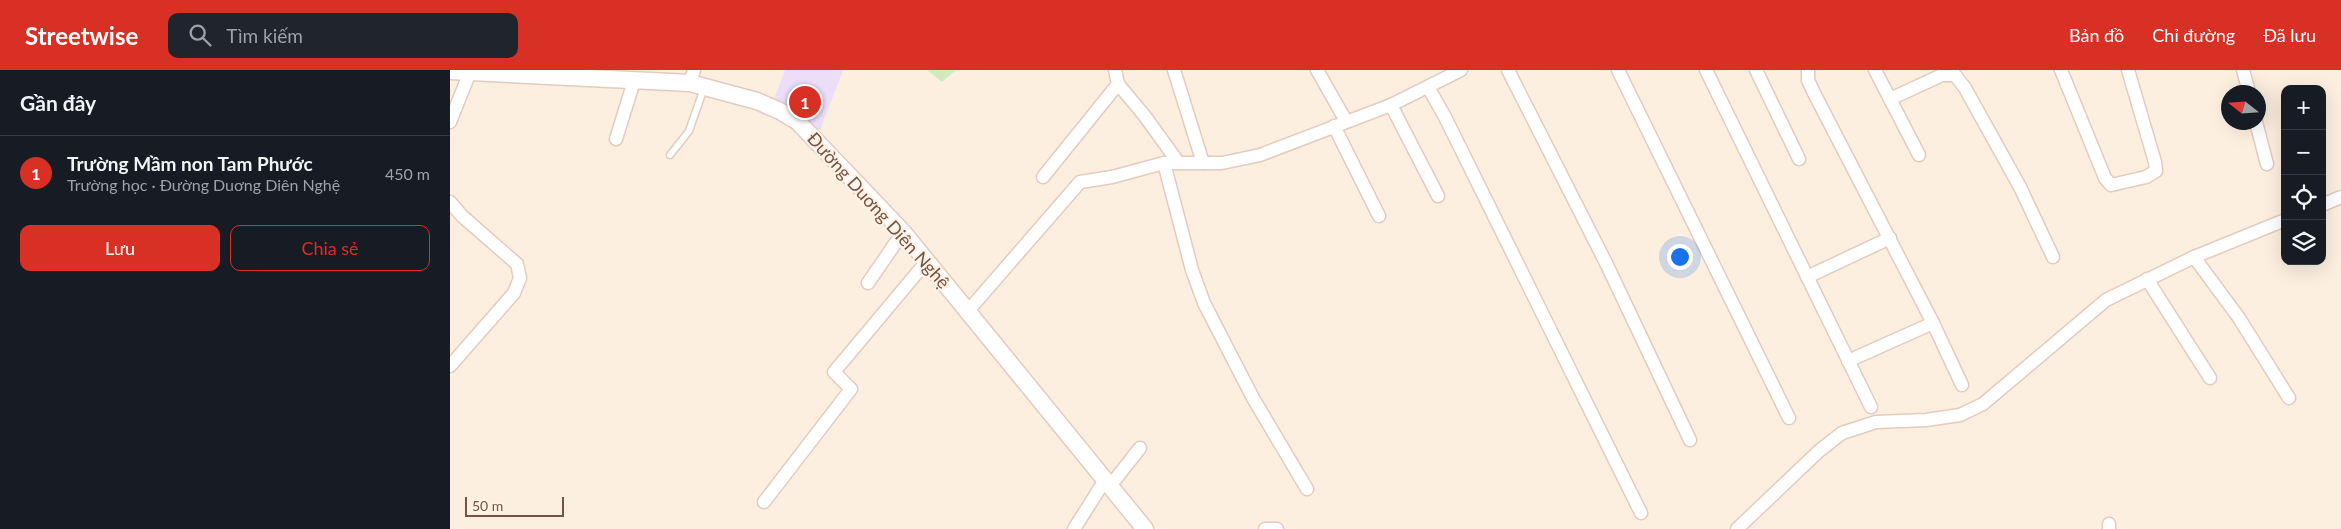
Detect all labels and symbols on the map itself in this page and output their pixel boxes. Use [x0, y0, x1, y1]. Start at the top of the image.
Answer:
pin: 1 [789, 83, 821, 121]
north arrow [2221, 85, 2266, 130]
street label: Đường Duơng Diên Nghệ [803, 127, 955, 293]
your location [1667, 244, 1693, 270]
scale bar [465, 494, 564, 517]

